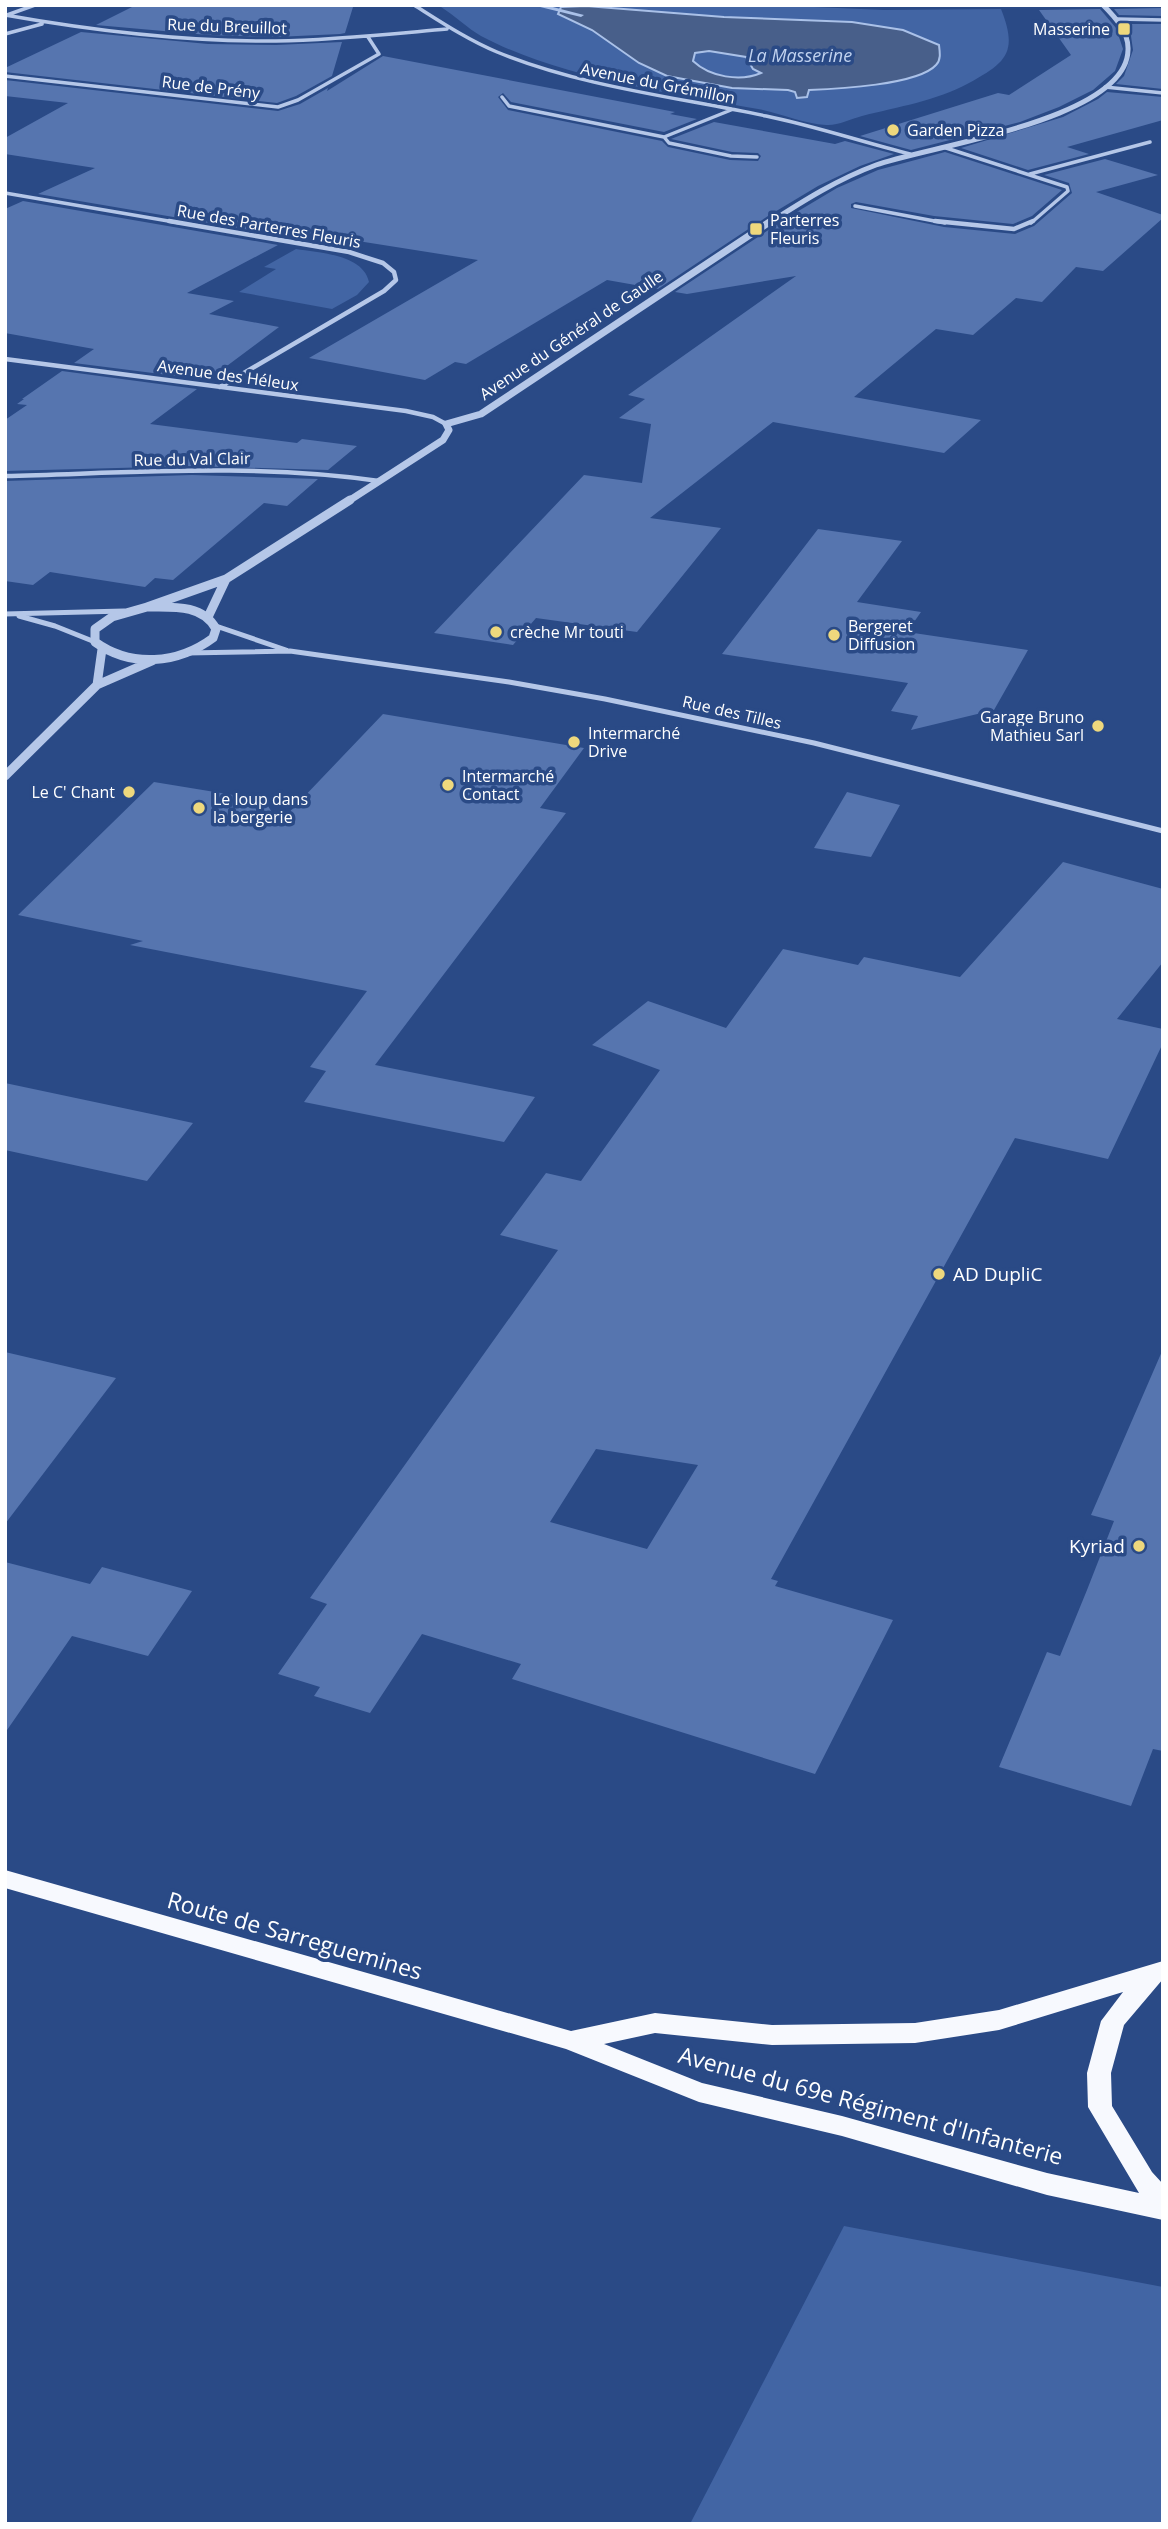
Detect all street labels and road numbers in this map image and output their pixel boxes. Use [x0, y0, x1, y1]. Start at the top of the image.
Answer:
street label: Rue du Breuillot [167, 13, 287, 39]
street label: Avenue du Grémillon [579, 57, 737, 109]
street label: Rue de Prény [161, 70, 262, 104]
street label: Rue des Parterres Fleuris [175, 199, 363, 253]
street label: Avenue du Général de Gaulle [475, 265, 667, 405]
street label: Avenue des Héleux [156, 354, 301, 396]
street label: Rue du Val Clair [133, 447, 251, 471]
street label: Rue des Tilles [680, 690, 784, 734]
street label: Route de Sarreguemines [164, 1883, 426, 1987]
street label: Avenue du 69e Régiment d'Infanterie [675, 2038, 1067, 2172]

